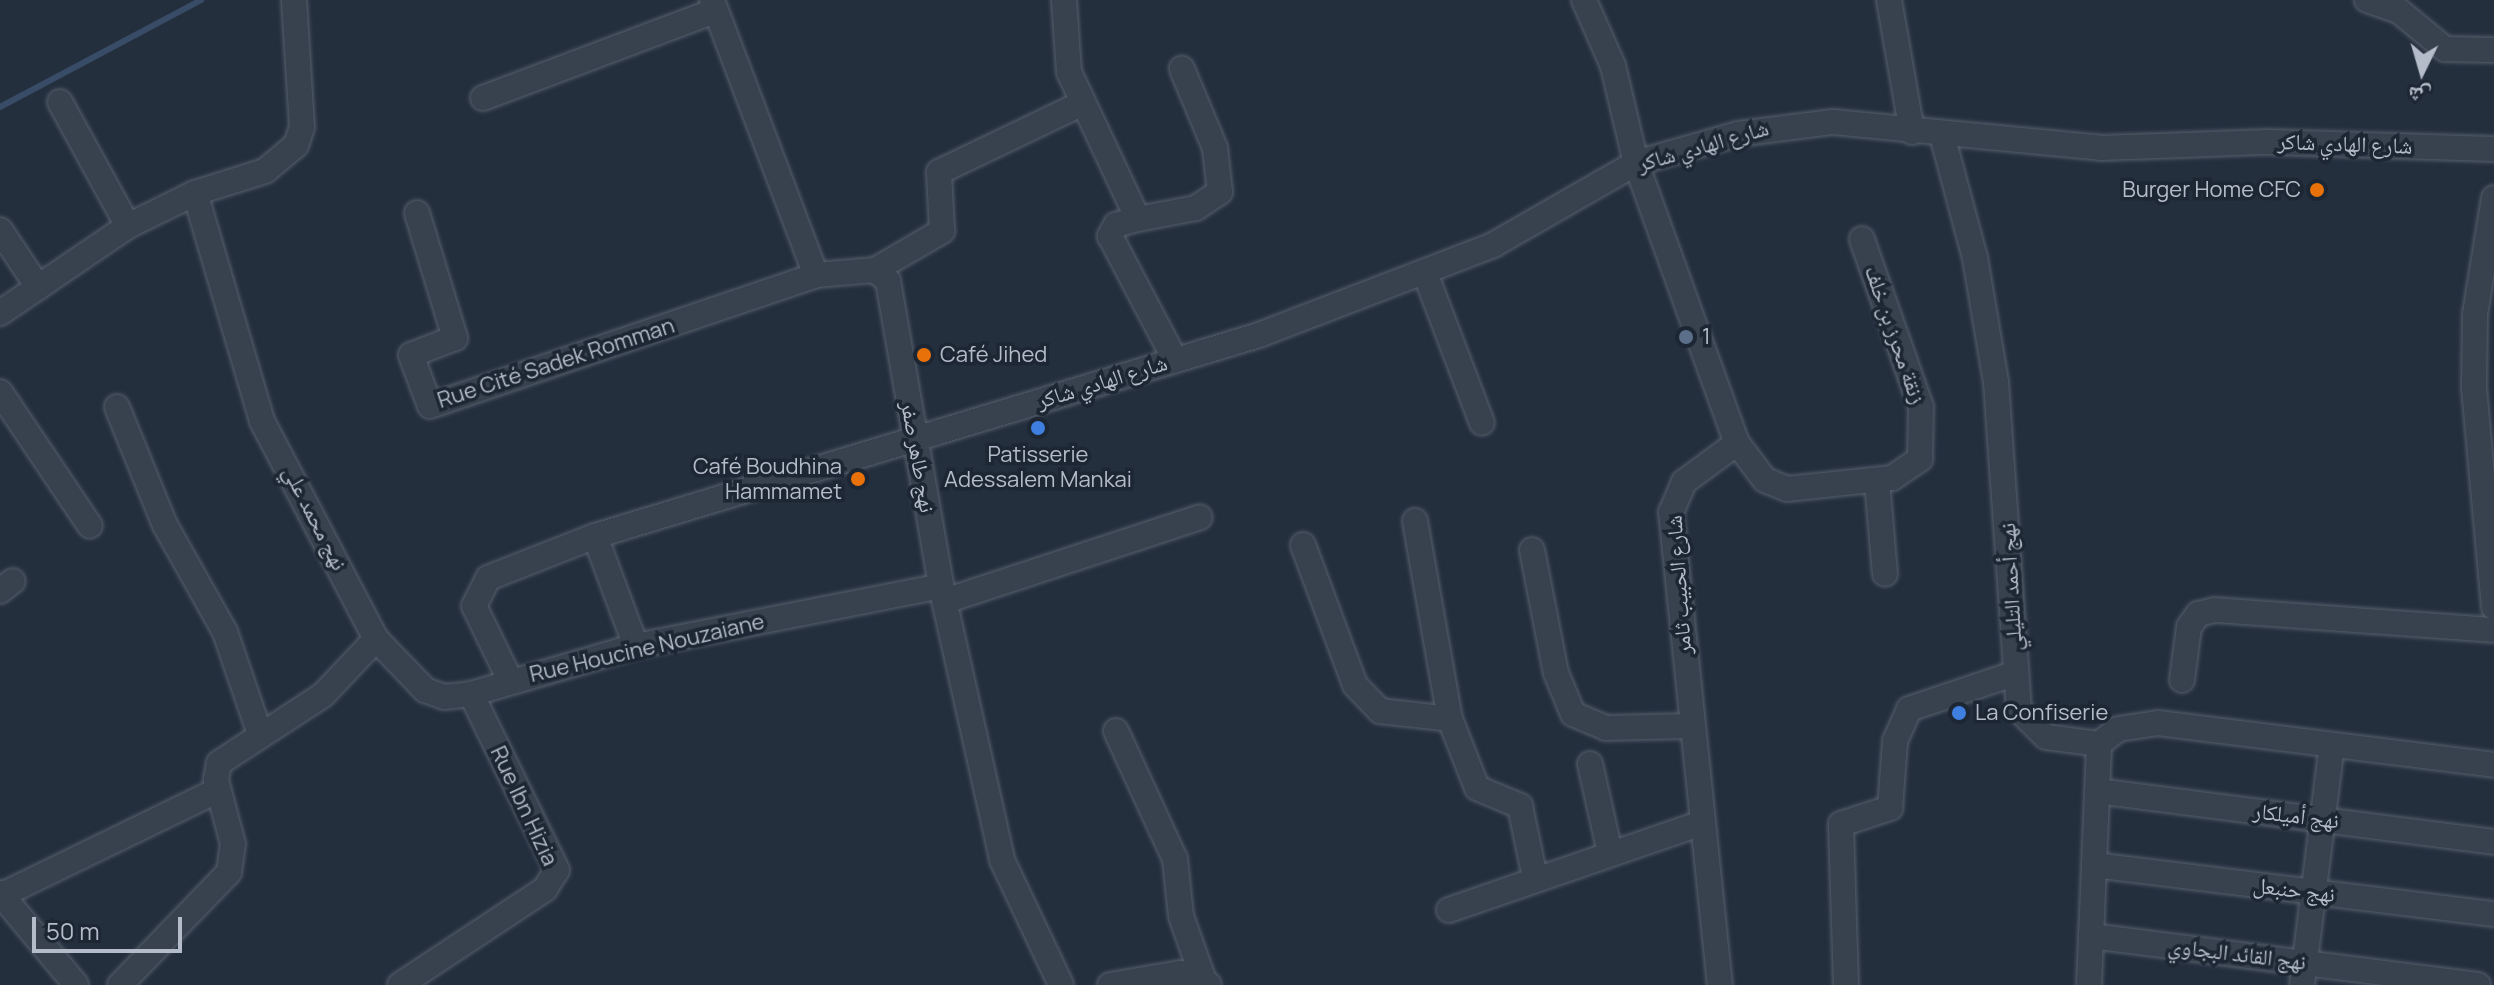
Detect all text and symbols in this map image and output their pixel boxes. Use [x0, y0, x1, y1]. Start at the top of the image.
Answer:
north arrow [2382, 32, 2462, 112]
text: ش [2407, 80, 2433, 112]
street label: شارع الهادي شاكر [1634, 115, 1772, 177]
street label: شارع الهادي شاكر [2277, 128, 2413, 160]
place label: Burger Home CFC [2122, 177, 2301, 203]
marker: Burger Home CFC [2308, 181, 2326, 199]
street label: زنقة محرز بن خلف [1859, 262, 1931, 408]
street label: Rue Cité Sadek Romman [434, 312, 678, 414]
place label: 1 [1702, 324, 1711, 350]
marker: 1 [1677, 328, 1695, 346]
place label: Café Jihed [940, 342, 1047, 368]
marker: Café Jihed [915, 346, 933, 364]
street label: شارع الهادي شاكر [1033, 350, 1171, 414]
street label: نهج طاهر صفر [895, 399, 941, 515]
marker: Patisserie Adessalem Mankai [1029, 419, 1047, 437]
place label: Patisserie Adessalem Mankai [944, 441, 1132, 492]
place label: Café Boudhina Hammamet [693, 453, 842, 504]
street label: نهج محمد علي [277, 461, 353, 575]
marker: Café Boudhina Hammamet [849, 470, 867, 488]
street label: شارع الحبيب ثامر [1661, 514, 1697, 656]
street label: نهج أحمد التليلي [1994, 522, 2028, 652]
street label: Rue Houcine Nouzaiane [527, 608, 767, 688]
place label: La Confiserie [1975, 700, 2108, 726]
marker: La Confiserie [1950, 704, 1968, 722]
street label: Rue Ibn Hizia [485, 742, 563, 870]
street label: نهج أميلكار [2252, 798, 2340, 834]
street label: نهج حنبعل [2251, 872, 2337, 908]
scale bar [36, 901, 186, 951]
text: 50 m [46, 914, 100, 947]
street label: نهج القائد البجاوي [2167, 932, 2307, 976]

